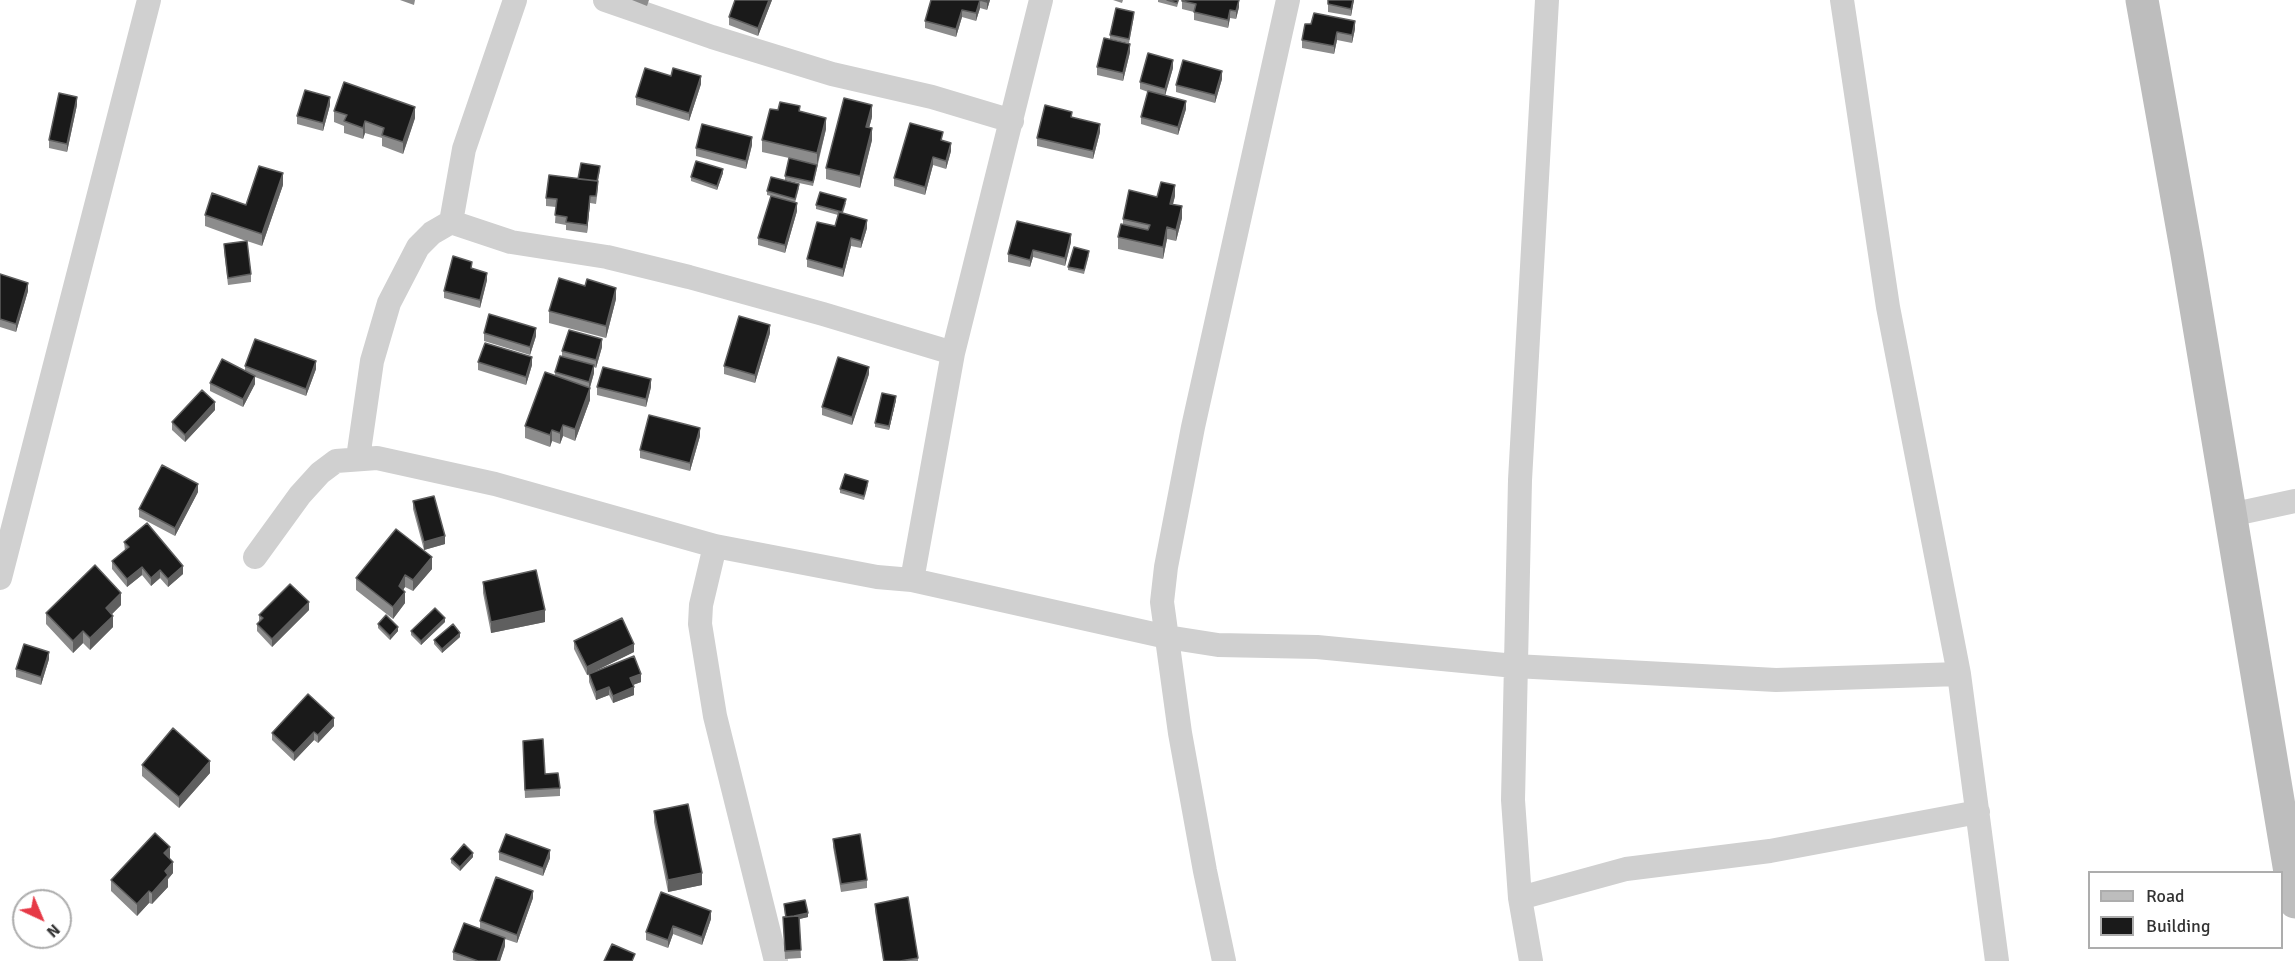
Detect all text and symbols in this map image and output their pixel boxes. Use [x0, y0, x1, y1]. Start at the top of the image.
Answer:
legend [2088, 871, 2283, 949]
text: Road [2146, 885, 2185, 907]
north arrow [12, 889, 72, 949]
text: Building [2146, 915, 2210, 937]
text: N [42, 919, 64, 942]

